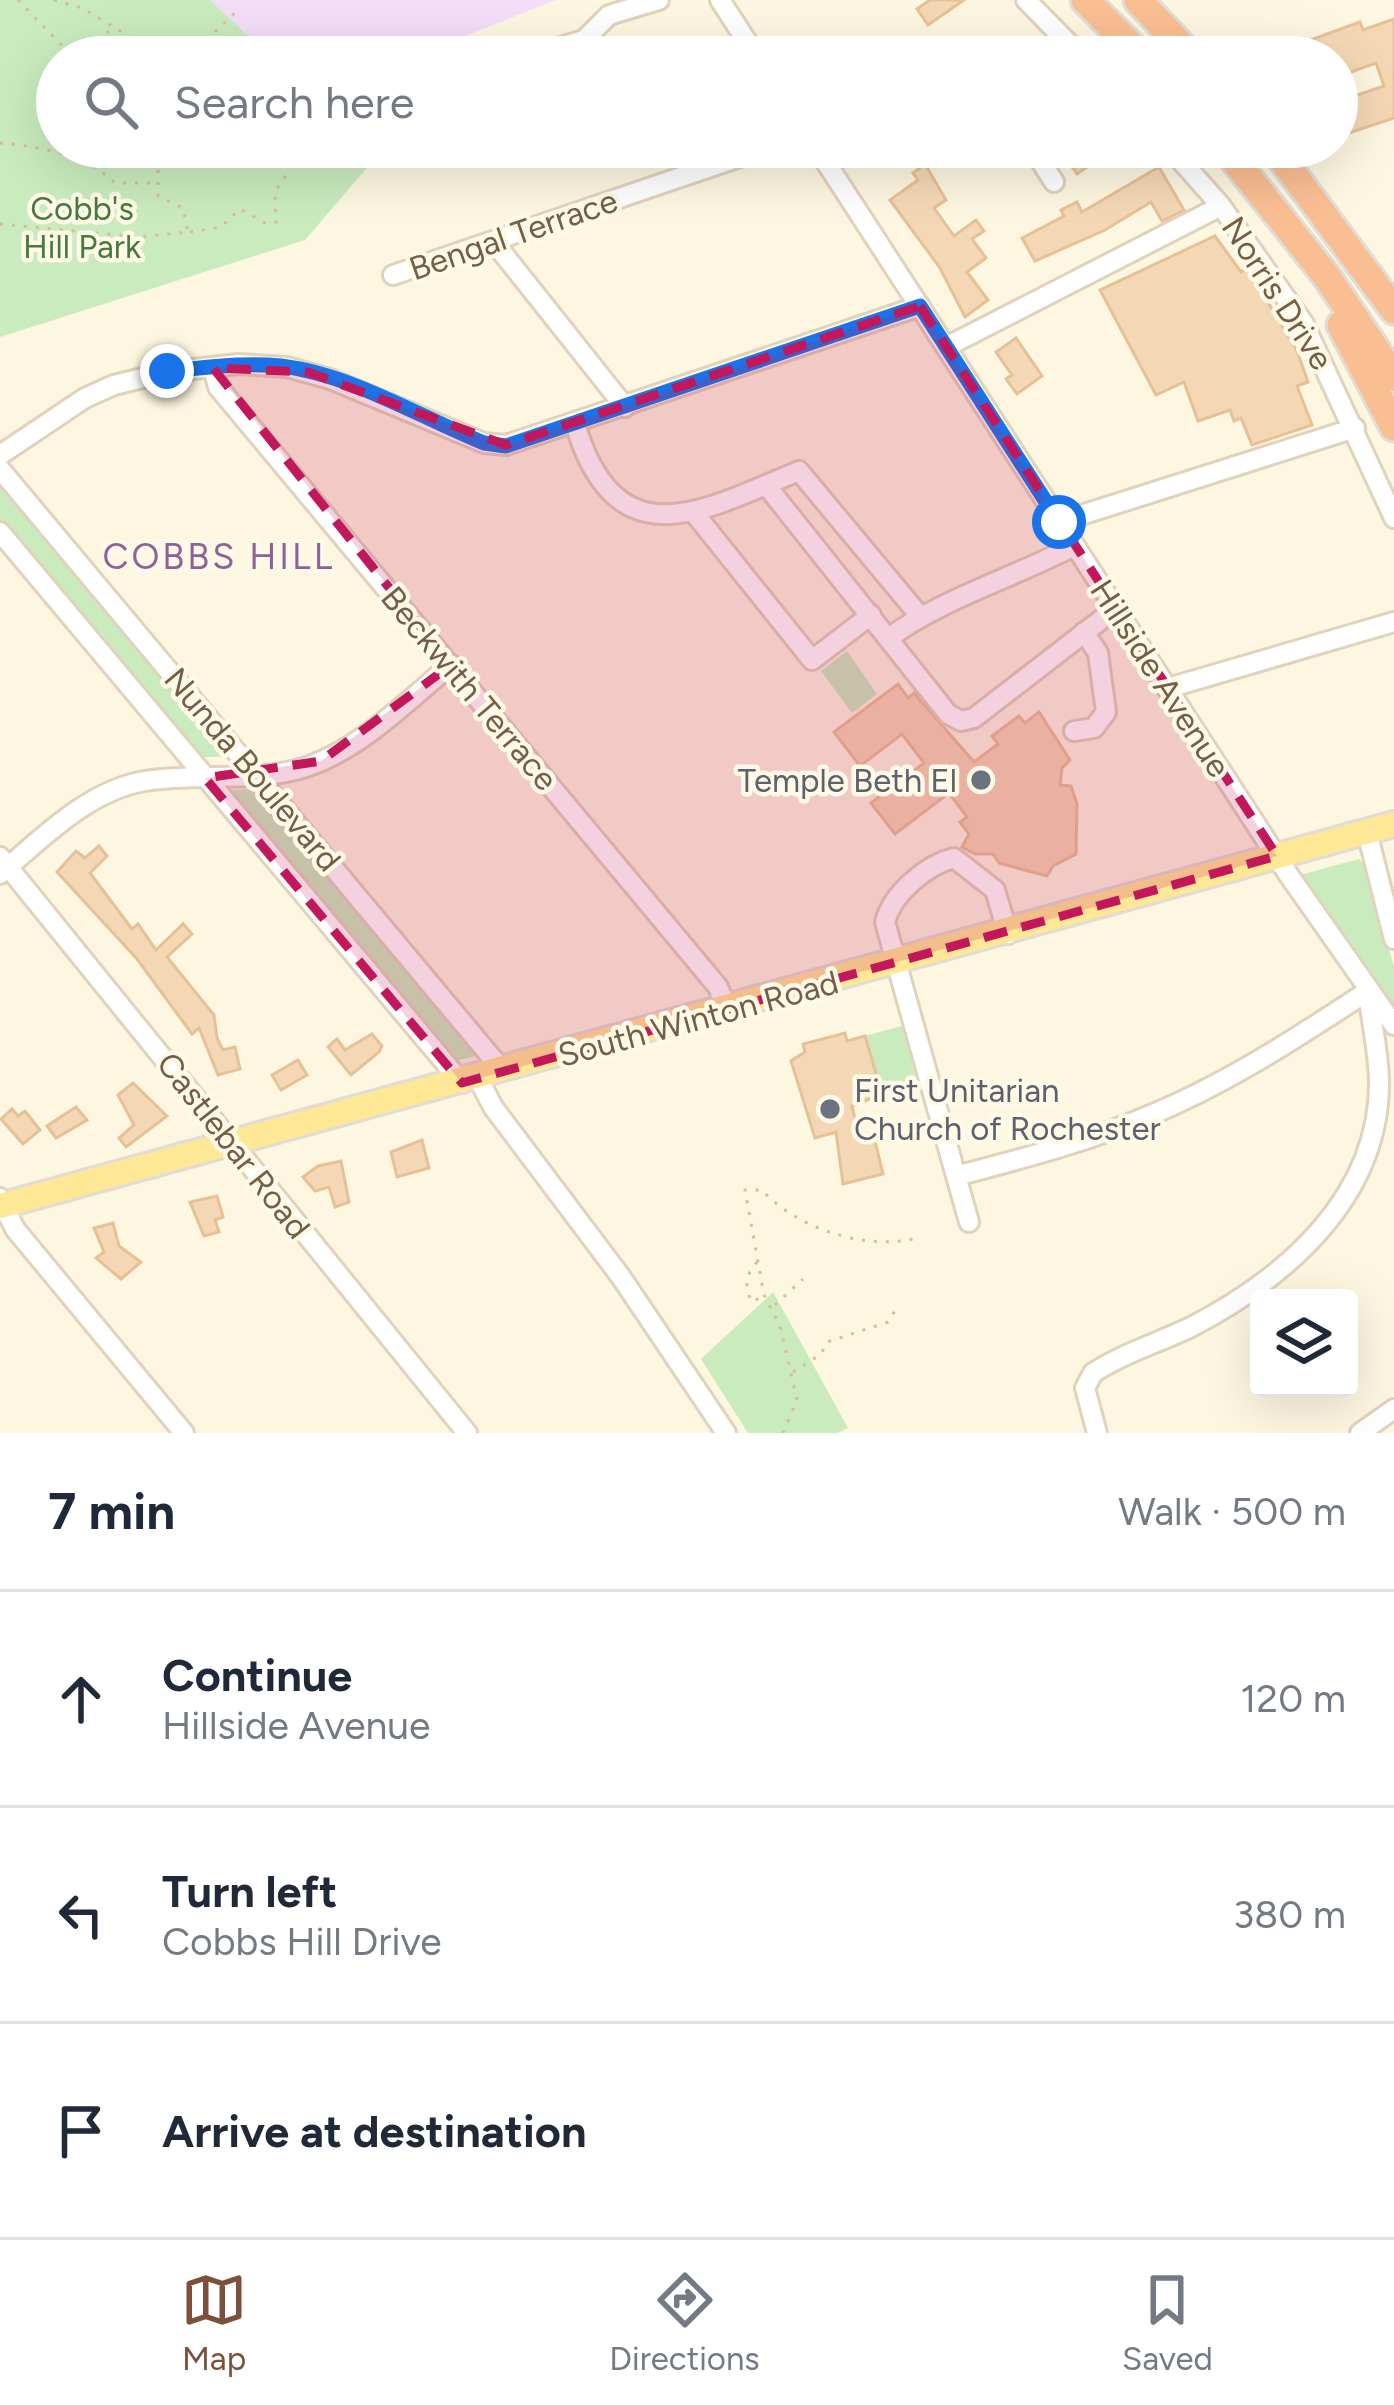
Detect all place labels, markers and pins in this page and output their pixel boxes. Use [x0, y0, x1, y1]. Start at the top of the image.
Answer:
place label: Temple Beth El [738, 761, 957, 800]
marker: Temple Beth El [968, 767, 994, 793]
place label: First Unitarian Church of Rochester [854, 1071, 1161, 1148]
marker: First Unitarian Church of Rochester [817, 1096, 843, 1122]

